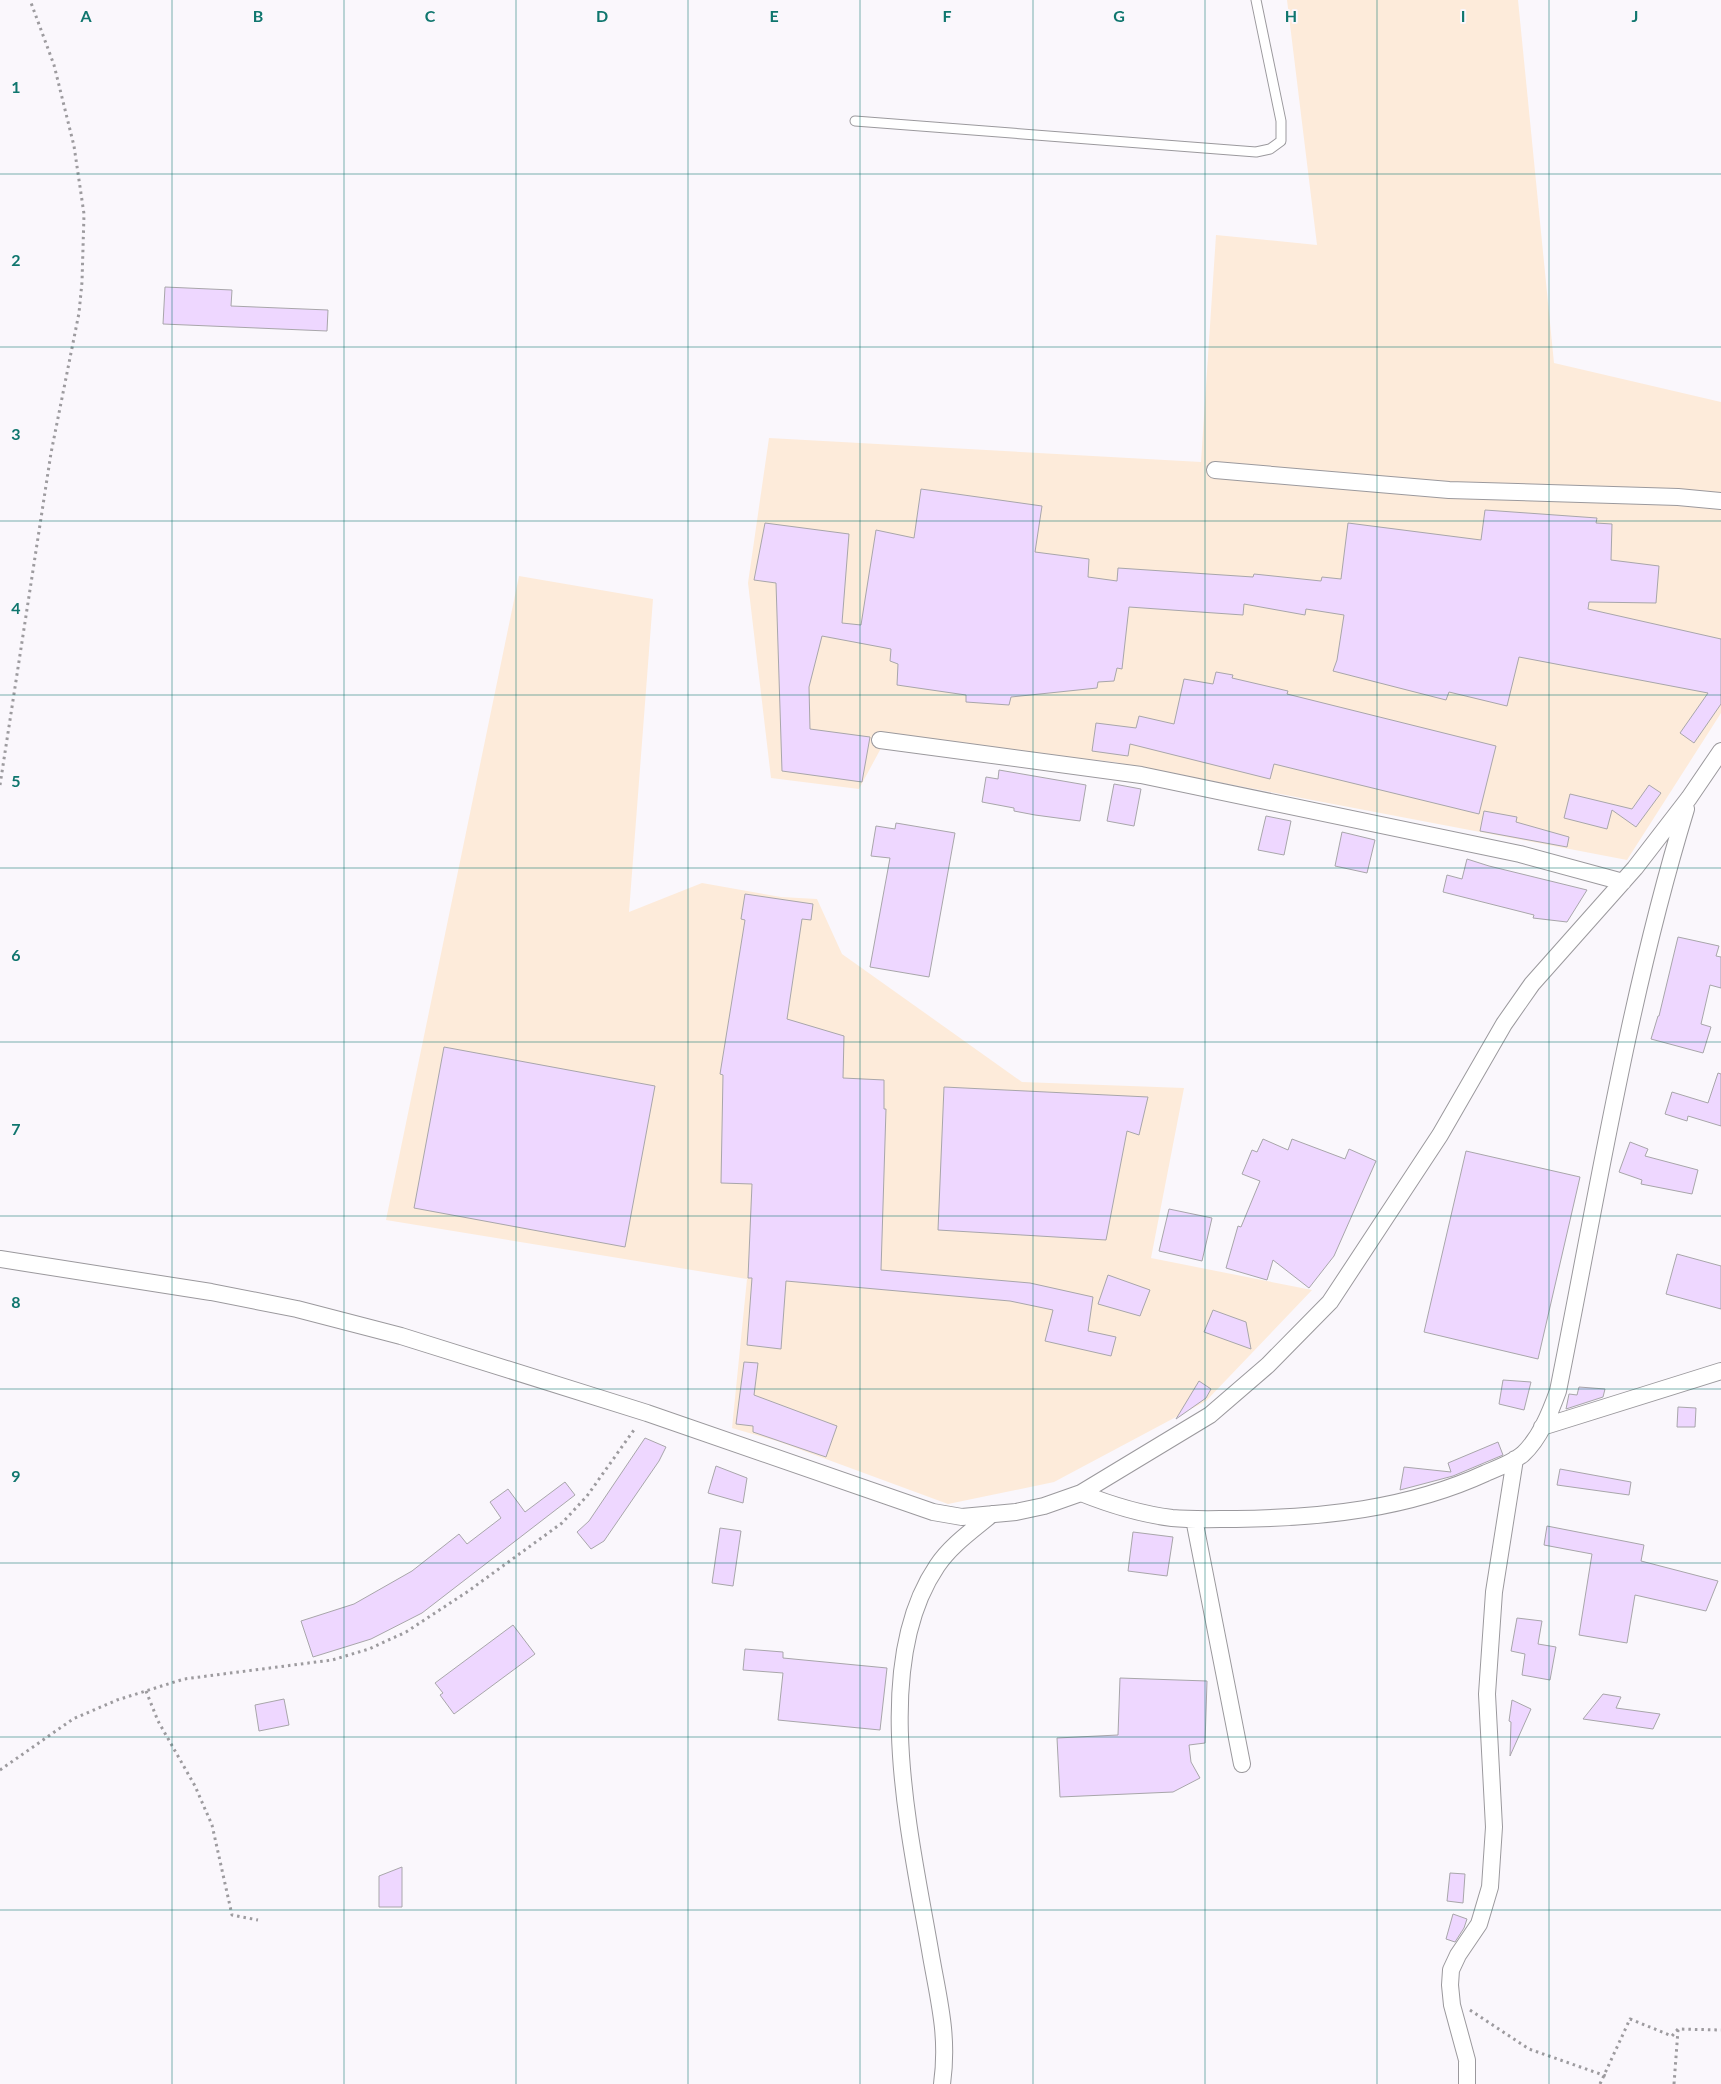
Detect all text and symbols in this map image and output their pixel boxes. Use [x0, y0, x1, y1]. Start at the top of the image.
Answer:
text: A [79, 6, 92, 25]
text: B [253, 6, 263, 25]
text: C [425, 6, 436, 25]
text: D [596, 6, 608, 25]
text: E [769, 6, 779, 25]
text: F [942, 6, 952, 25]
text: G [1113, 6, 1125, 25]
text: H [1285, 6, 1297, 25]
text: I [1461, 6, 1465, 25]
text: J [1632, 6, 1638, 25]
text: 1 [11, 77, 21, 96]
text: 2 [11, 250, 21, 269]
text: 3 [11, 424, 21, 443]
text: 4 [11, 598, 21, 617]
text: 5 [11, 771, 21, 790]
text: 6 [11, 945, 21, 964]
text: 7 [11, 1119, 21, 1138]
text: 8 [11, 1292, 21, 1311]
text: 9 [11, 1466, 21, 1485]

